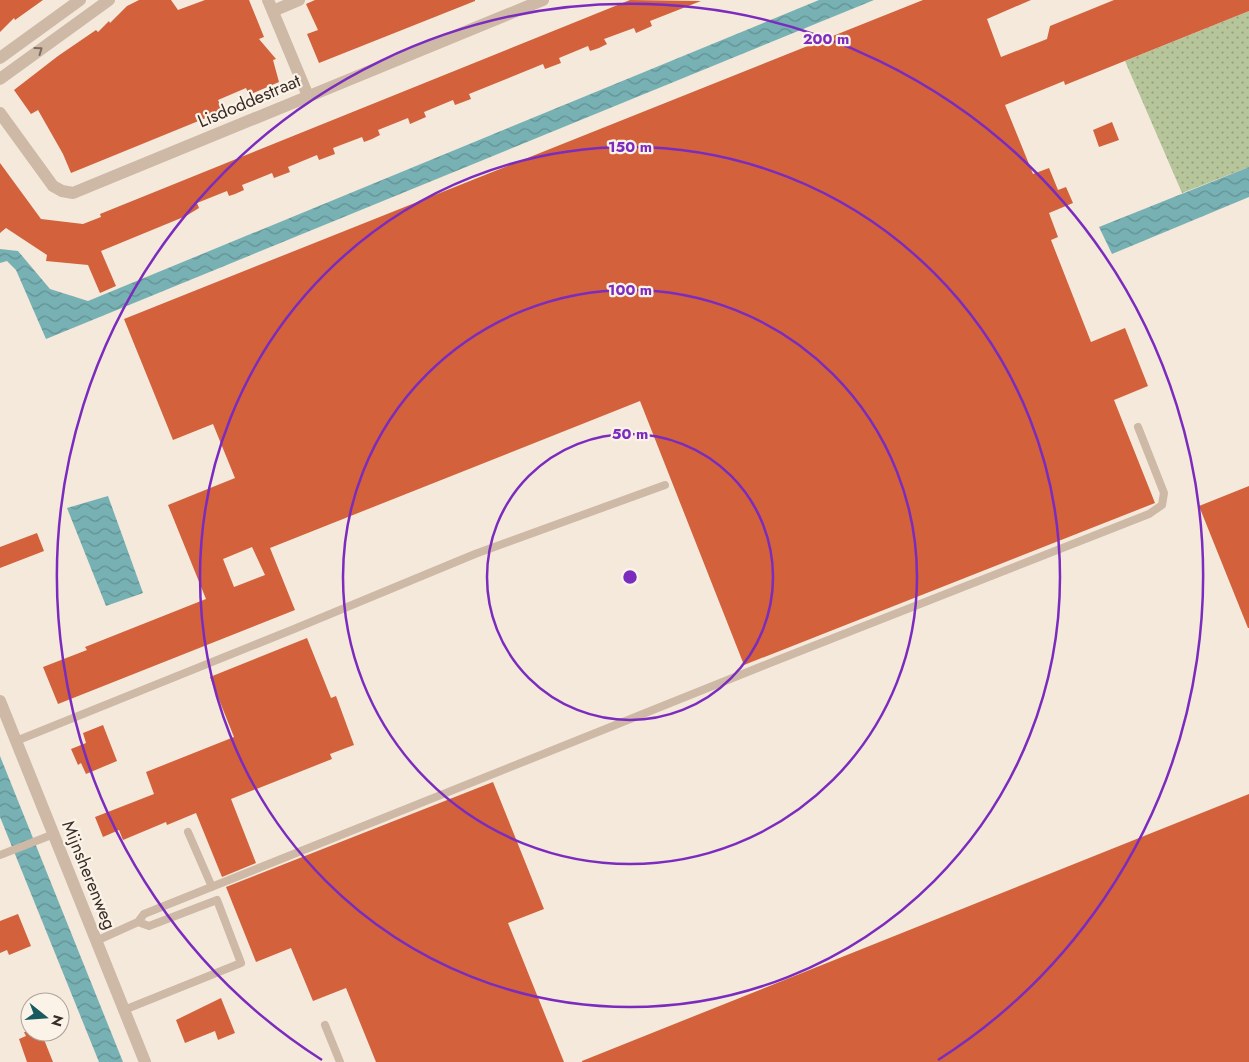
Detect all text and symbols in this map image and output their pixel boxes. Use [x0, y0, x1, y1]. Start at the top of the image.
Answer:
text: 200 m [803, 28, 849, 50]
one-way arrow [33, 48, 42, 56]
street label: Lisdoddestraat [194, 67, 305, 134]
text: 150 m [608, 136, 652, 158]
text: 100 m [608, 279, 652, 301]
text: 50 m [612, 423, 648, 445]
centre of rings [621, 568, 639, 586]
street label: Mijnsherenweg [55, 817, 123, 933]
north arrow [20, 992, 70, 1042]
text: N [46, 1013, 69, 1029]

